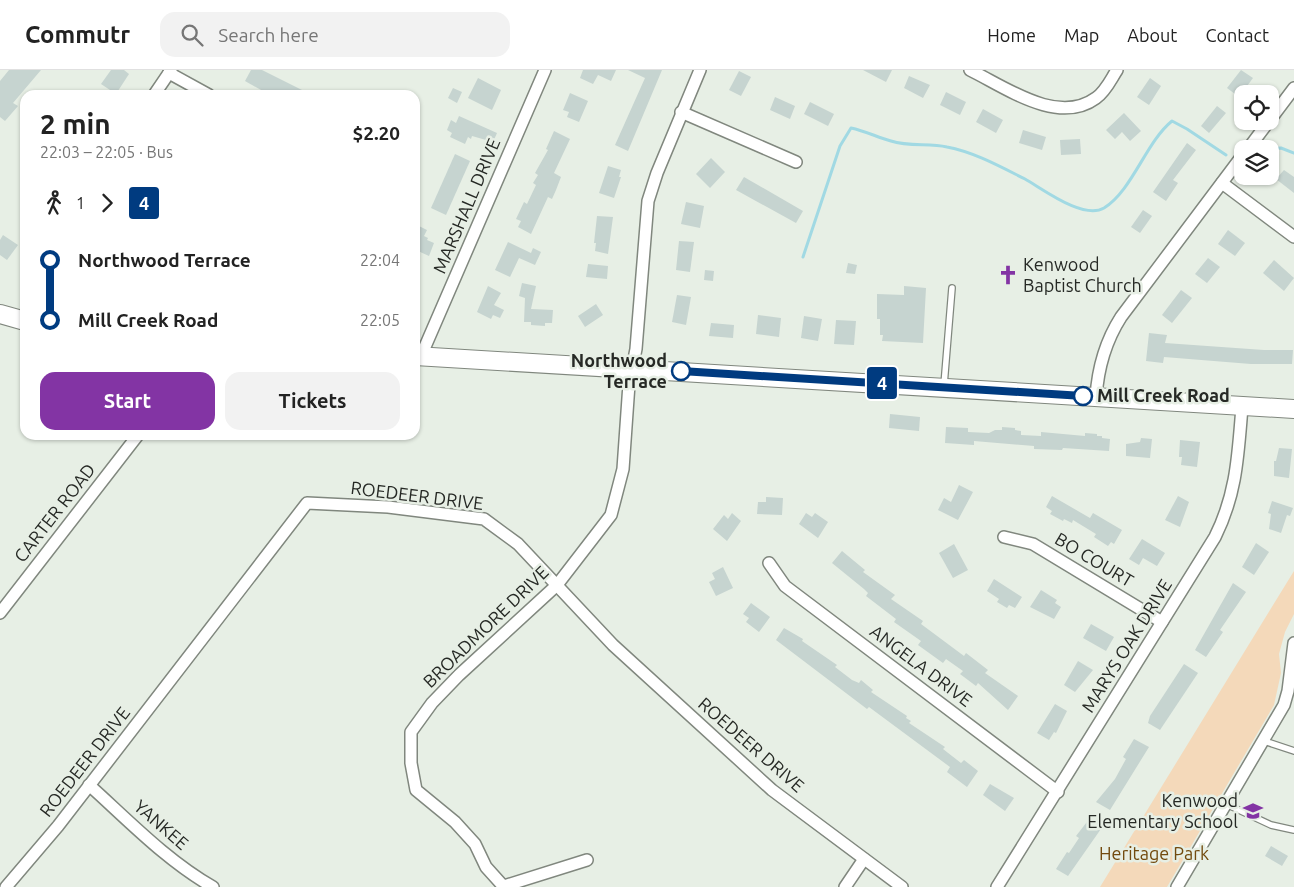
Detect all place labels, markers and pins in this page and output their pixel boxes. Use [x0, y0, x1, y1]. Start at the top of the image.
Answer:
place label: Kenwood Baptist Church [1023, 254, 1142, 295]
church icon: Kenwood Baptist Church [997, 264, 1019, 286]
place label: Northwood Terrace [571, 350, 667, 391]
marker: Northwood Terrace [671, 361, 691, 381]
place label: Mill Creek Road [1097, 385, 1230, 405]
marker: Mill Creek Road [1073, 386, 1093, 406]
place label: Kenwood Elementary School [1087, 790, 1238, 831]
school or university icon: Kenwood Elementary School [1242, 800, 1264, 822]

